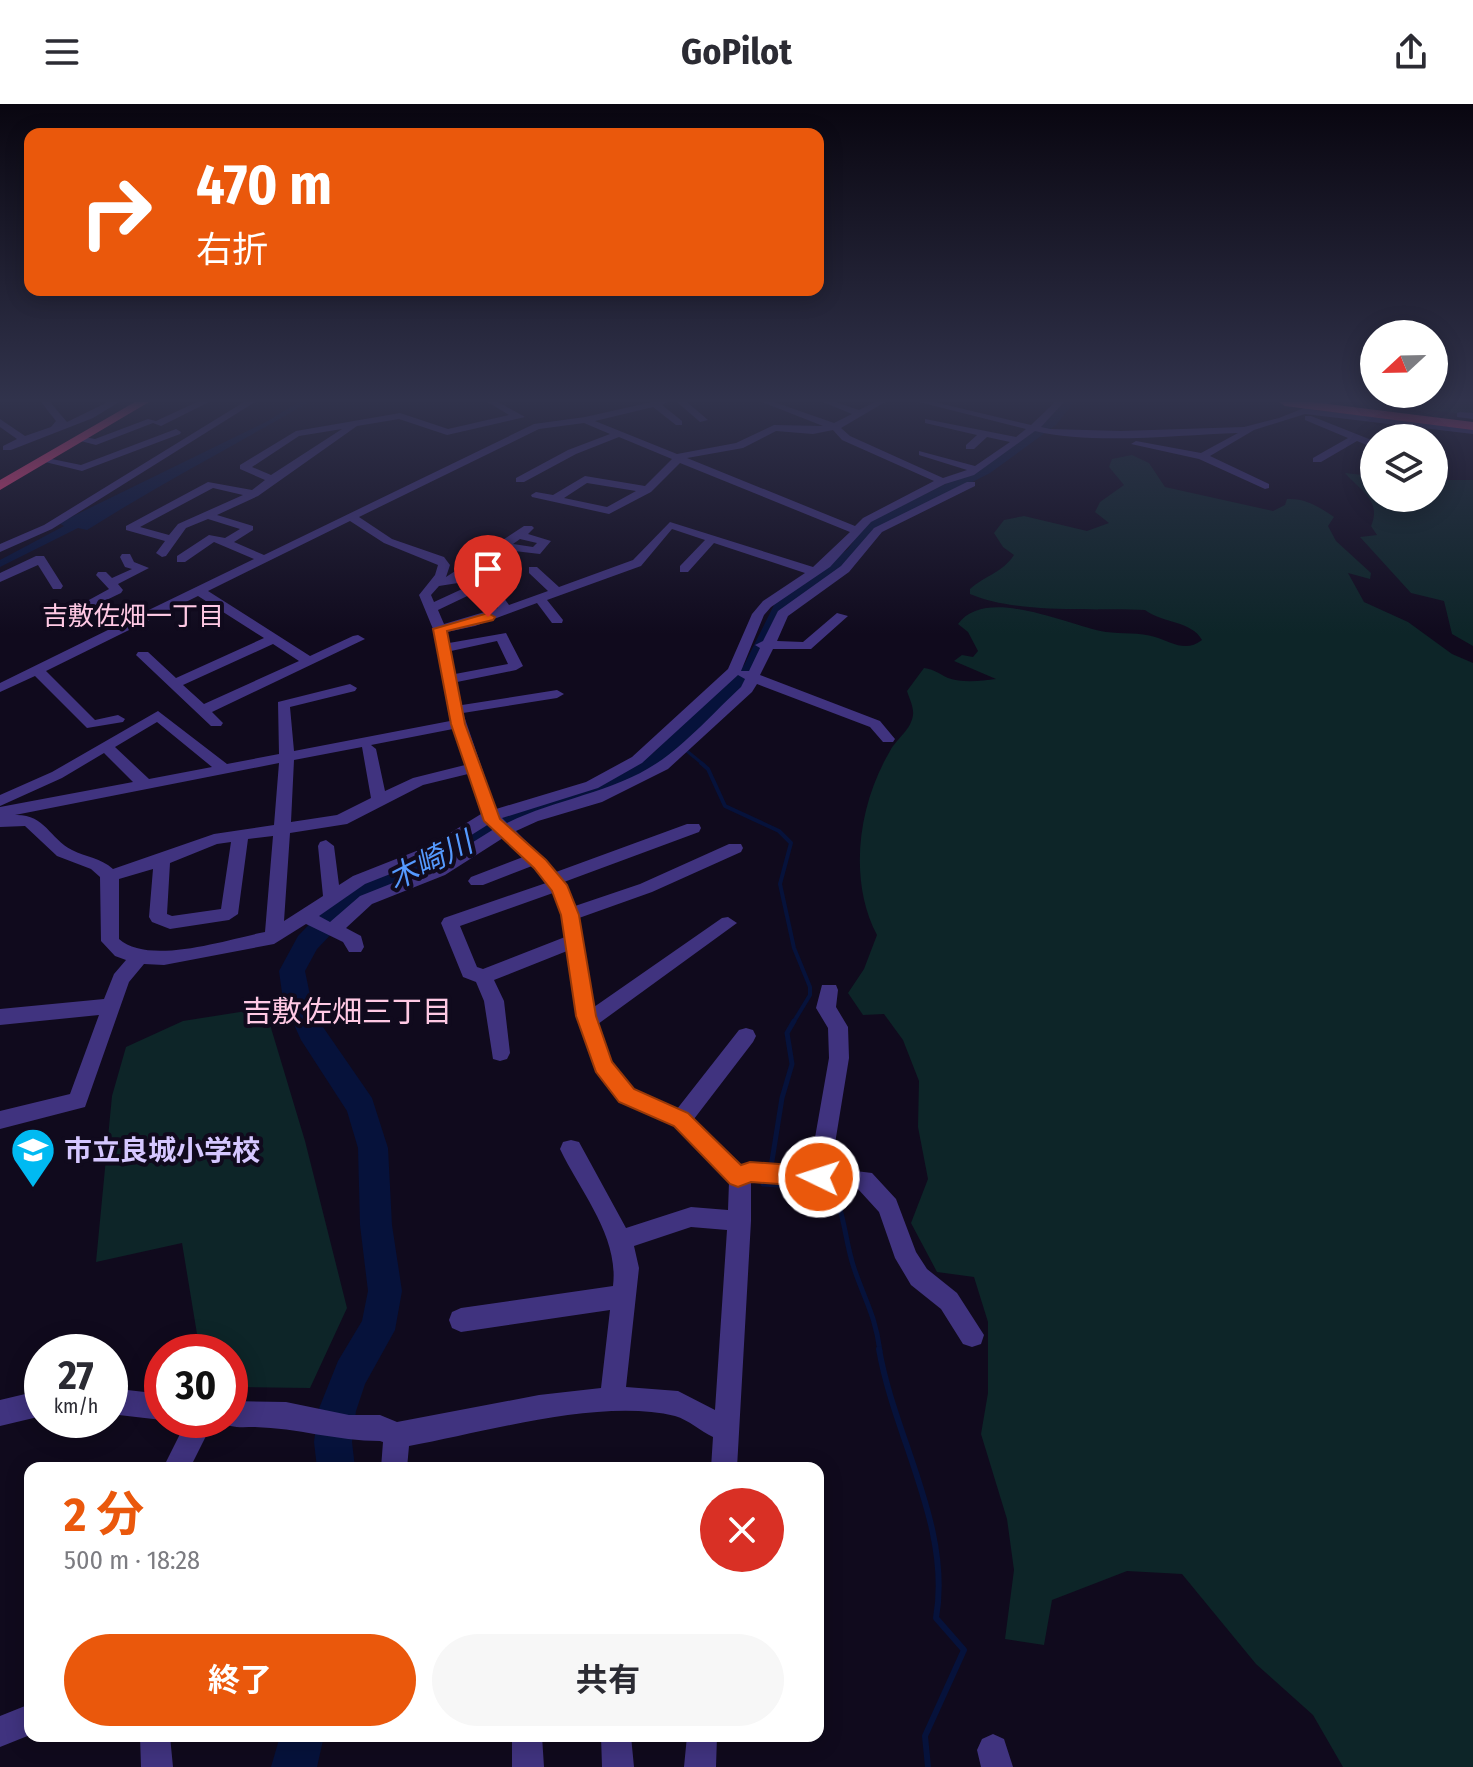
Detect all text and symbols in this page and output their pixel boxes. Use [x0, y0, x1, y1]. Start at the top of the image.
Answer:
icon: menu [40, 30, 84, 74]
text: GoPilot [681, 30, 792, 74]
icon: share [1389, 30, 1433, 74]
text: 470 m [196, 152, 332, 219]
icon: right [64, 160, 168, 264]
text: 右折 [196, 228, 268, 272]
north arrow [1360, 320, 1448, 408]
map controls [1360, 320, 1448, 512]
button: layers [1360, 424, 1448, 512]
pin [454, 535, 522, 617]
icon: arrive [466, 547, 510, 591]
district label: 吉敷佐畑一丁目 [42, 601, 224, 632]
water label: 木崎川 [382, 823, 481, 897]
district label: 吉敷佐畑三丁目 [242, 994, 452, 1030]
school or university icon: 市立良城小学校 [9, 1126, 57, 1189]
place label: 市立良城小学校 [64, 1134, 260, 1167]
position arrow [777, 1135, 861, 1219]
speed limit sign: 30 [144, 1334, 248, 1438]
text: 27 [58, 1352, 94, 1400]
text: km/h [54, 1394, 98, 1418]
text: 2 分 [64, 1486, 144, 1544]
button: close [700, 1488, 784, 1572]
text: 500 m · 18:28 [64, 1545, 200, 1576]
button: 終了 [64, 1634, 416, 1726]
button: 共有 [432, 1634, 784, 1726]

